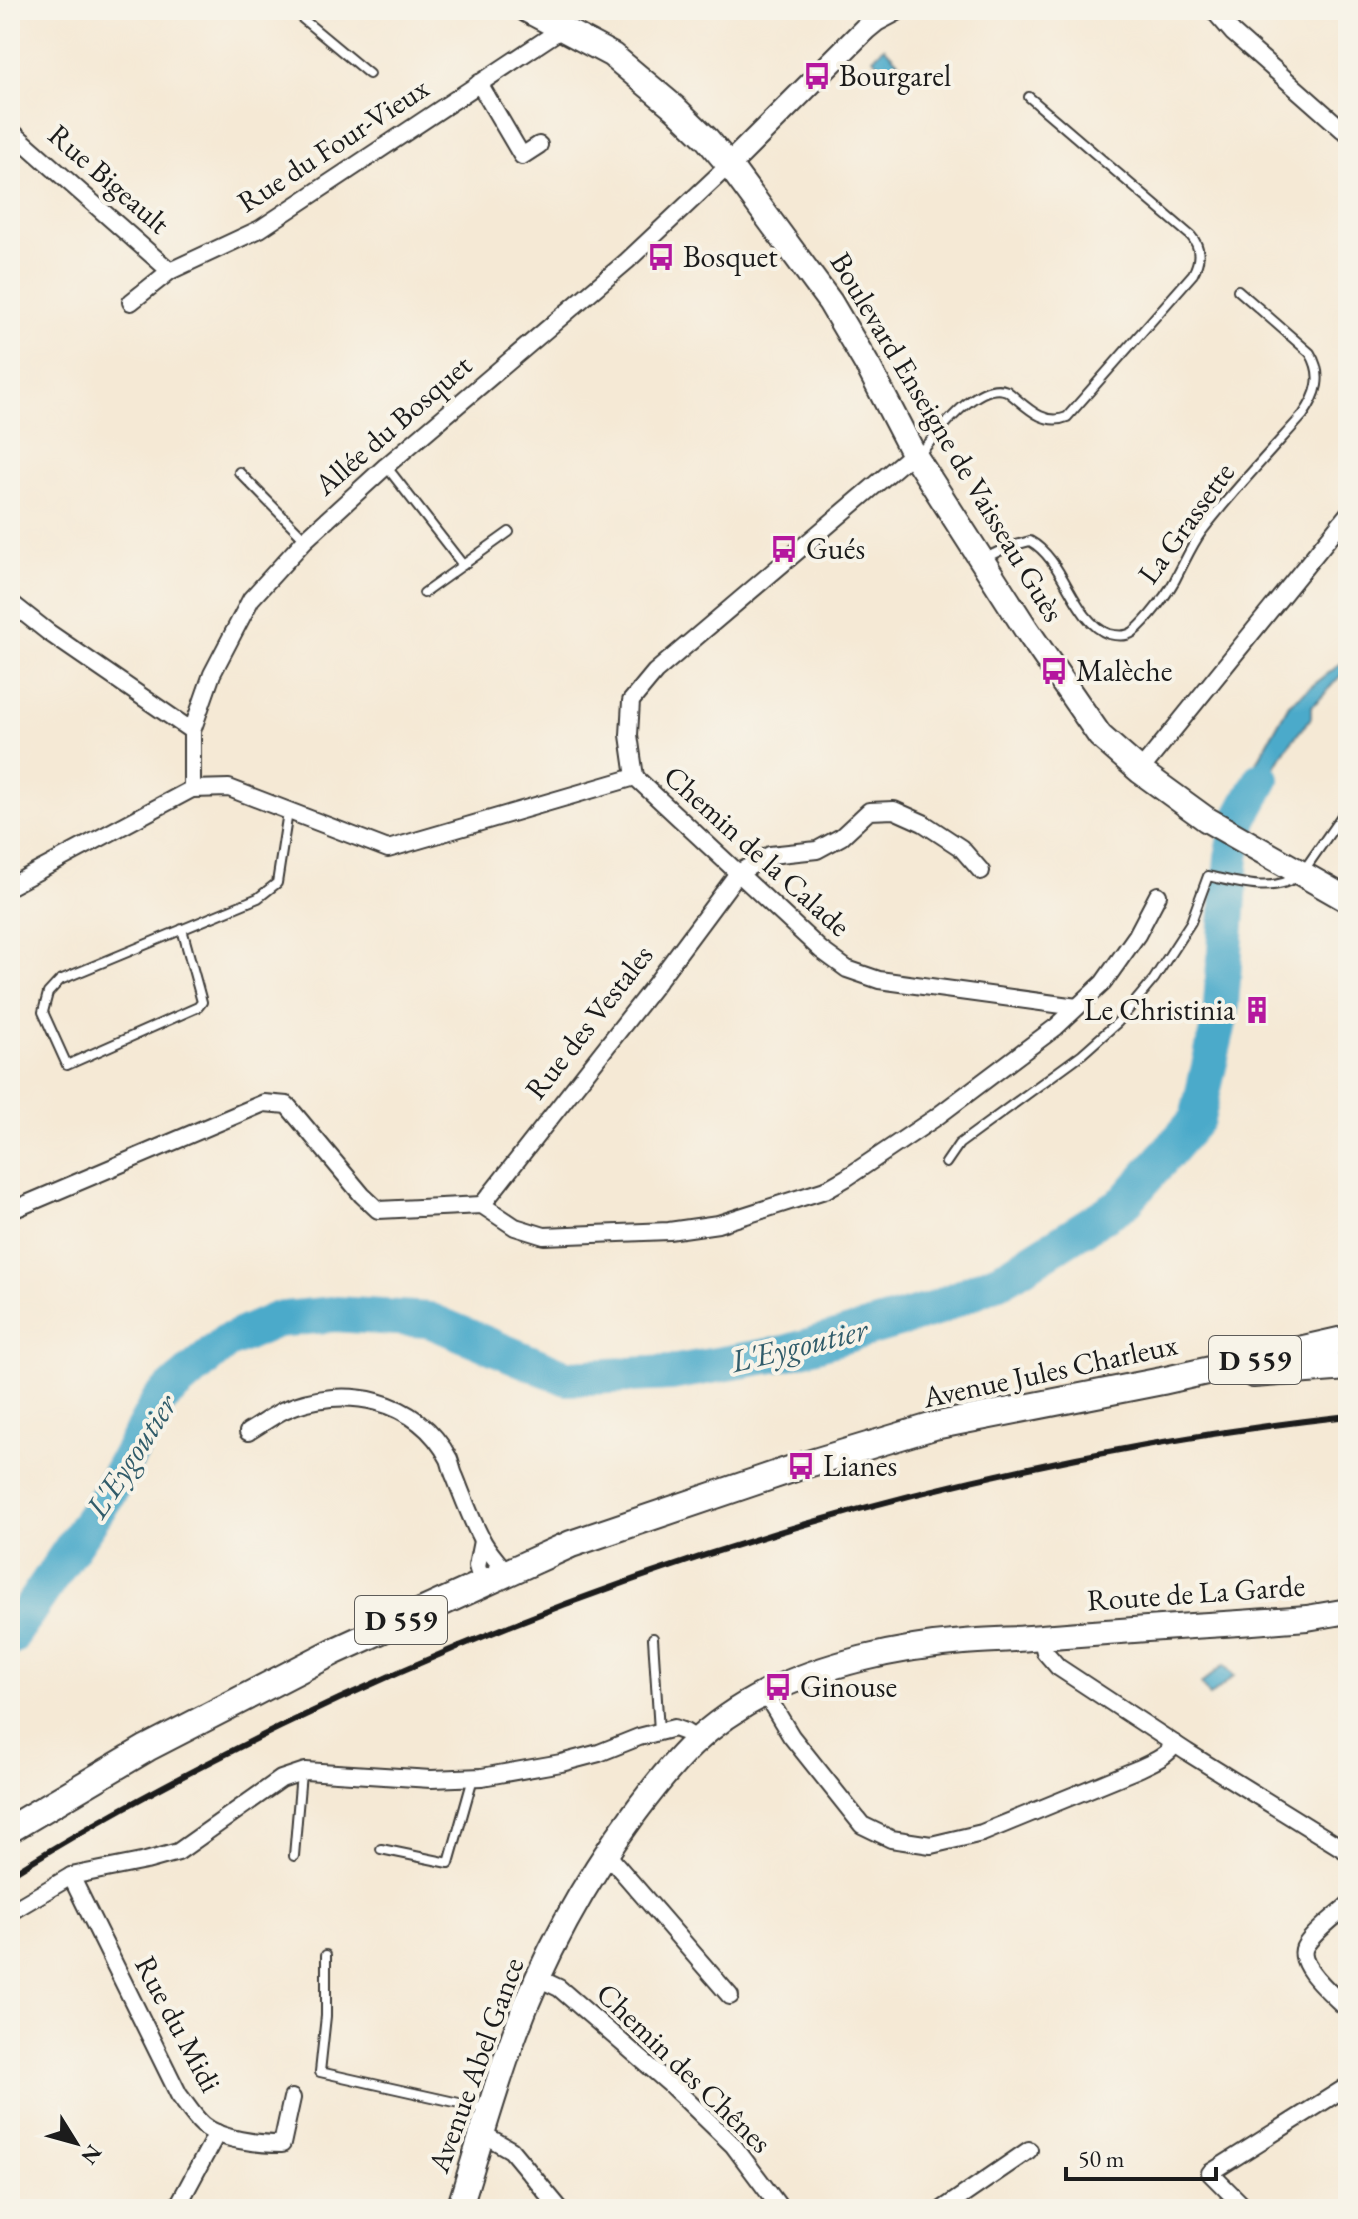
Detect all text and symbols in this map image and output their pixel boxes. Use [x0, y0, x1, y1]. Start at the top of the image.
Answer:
place label: Bourgarel [839, 56, 951, 95]
bus stop icon: Bourgarel [802, 61, 832, 91]
street label: Rue du Four-Vieux [230, 68, 436, 221]
street label: Rue Bigeault [40, 115, 179, 243]
place label: Bosquet [683, 237, 778, 276]
bus stop icon: Bosquet [646, 242, 676, 272]
street label: Boulevard Enseigne de Vaisseau Guès [821, 245, 1073, 629]
street label: Allée du Bosquet [305, 345, 480, 504]
street label: La Grassette [1128, 454, 1243, 591]
place label: Gués [806, 529, 865, 568]
bus stop icon: Gués [769, 534, 799, 564]
place label: Malèche [1076, 651, 1172, 690]
bus stop icon: Malèche [1039, 656, 1069, 686]
street label: Chemin de la Calade [656, 756, 859, 945]
street label: Rue des Vestales [516, 936, 661, 1107]
place label: Le Christinia [1084, 990, 1235, 1029]
building icon: Le Christinia [1242, 995, 1272, 1025]
water label: L'Eygoutier [725, 1307, 873, 1382]
street label: Avenue Jules Charleux [918, 1324, 1181, 1417]
road number: D 559 [1209, 1336, 1301, 1384]
water label: L'Eygoutier [75, 1385, 188, 1527]
place label: Lianes [823, 1446, 897, 1485]
bus stop icon: Lianes [786, 1451, 816, 1481]
street label: Route de La Garde [1086, 1565, 1306, 1620]
road number: D 559 [355, 1596, 447, 1644]
place label: Ginouse [800, 1667, 897, 1706]
bus stop icon: Ginouse [763, 1672, 793, 1702]
street label: Rue du Midi [126, 1949, 231, 2099]
street label: Avenue Abel Gance [418, 1952, 533, 2179]
street label: Chemin des Chênes [588, 1974, 780, 2161]
north arrow [36, 2103, 116, 2183]
scale bar [1066, 2131, 1216, 2181]
text: N [75, 2139, 109, 2171]
text: 50 m [1078, 2143, 1125, 2174]

